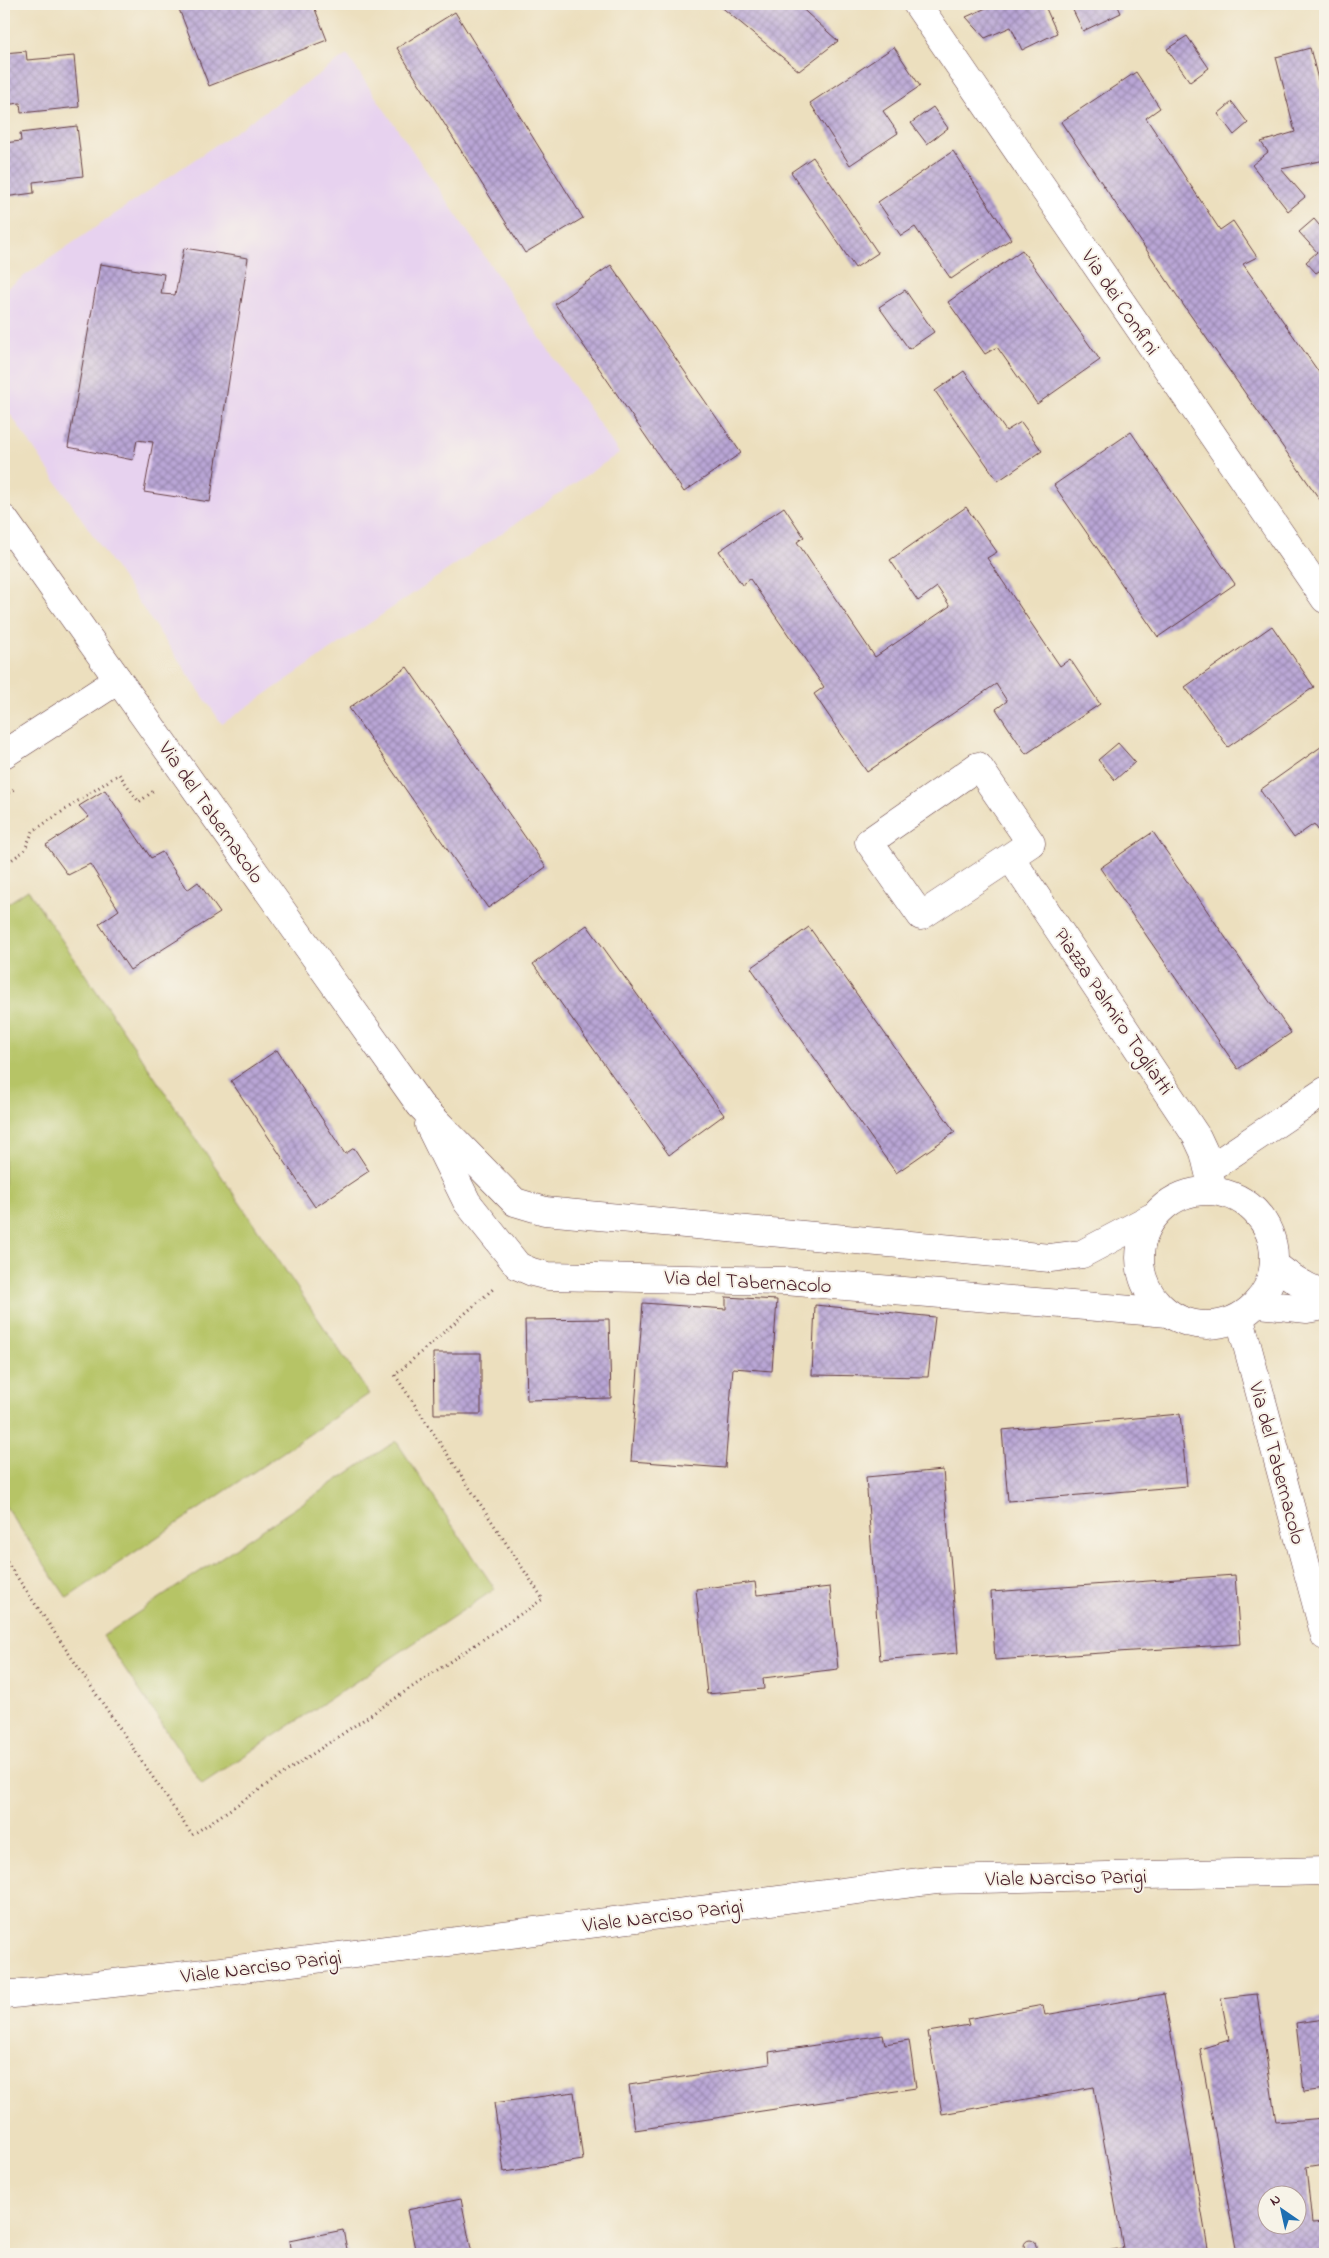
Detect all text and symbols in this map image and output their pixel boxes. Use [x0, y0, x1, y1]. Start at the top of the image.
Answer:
street label: Via dei Confini [1072, 243, 1166, 362]
street label: Via del Tabernacolo [149, 735, 271, 890]
street label: Piazza Palmiro Togliatti [1043, 922, 1180, 1103]
street label: Via del Tabernacolo [663, 1264, 832, 1302]
street label: Via del Tabernacolo [1240, 1378, 1312, 1548]
street label: Viale Narciso Parigi [984, 1863, 1147, 1897]
street label: Viale Narciso Parigi [580, 1892, 746, 1944]
street label: Viale Narciso Parigi [178, 1943, 344, 1995]
north arrow [1256, 2186, 1306, 2236]
text: N [1266, 2189, 1285, 2212]

